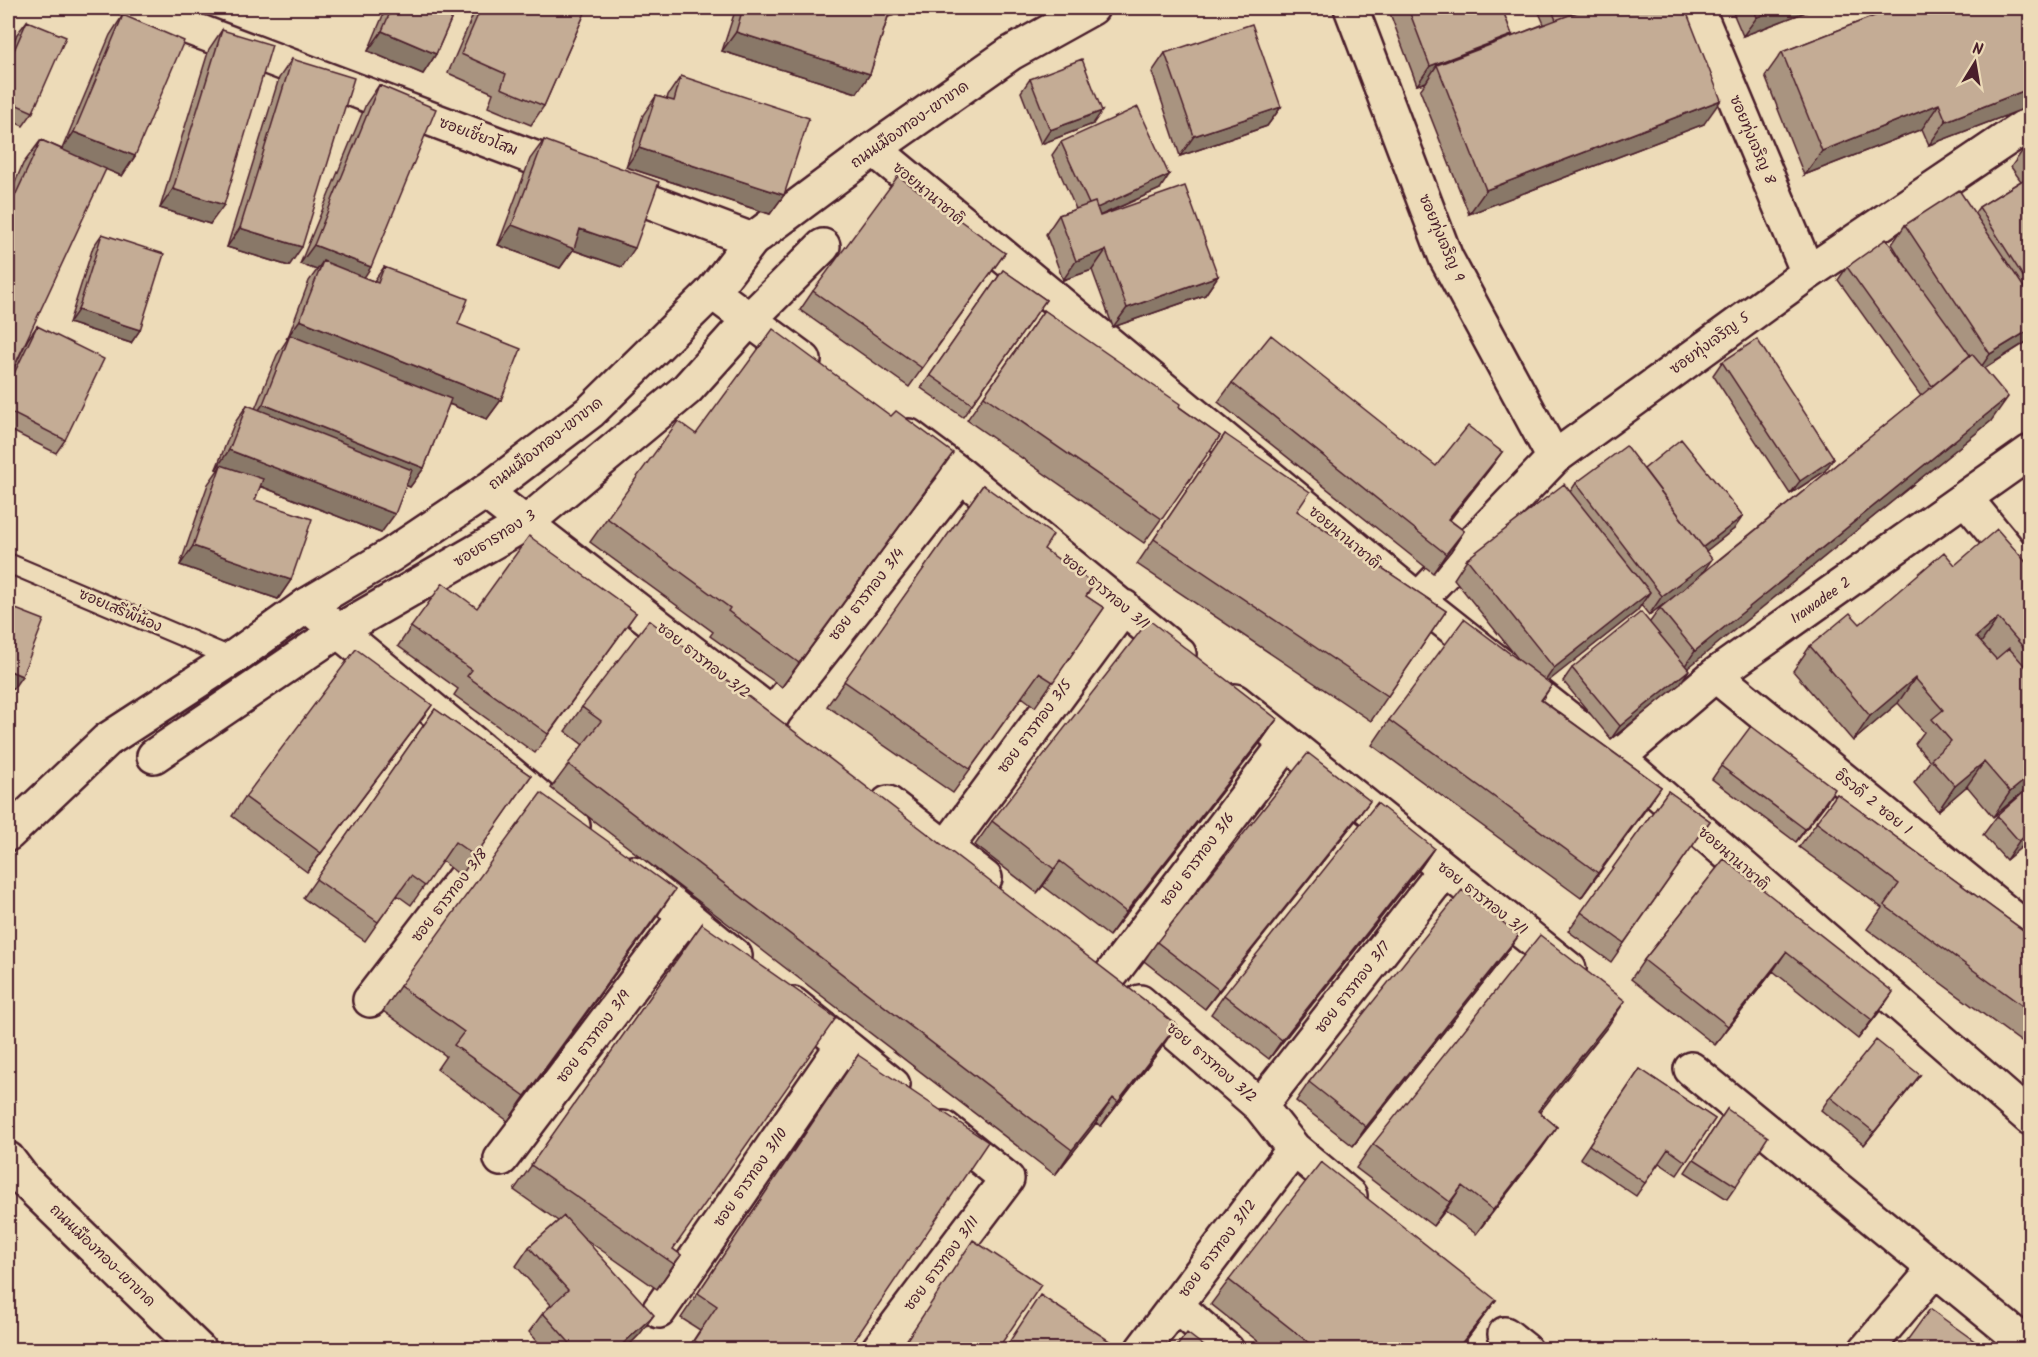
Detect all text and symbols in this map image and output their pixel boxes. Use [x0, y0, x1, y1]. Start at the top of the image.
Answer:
north arrow [1945, 33, 2005, 93]
text: N [1970, 37, 1985, 63]
street label: ถนนเมืองทอง-เขาขาด [846, 75, 974, 175]
street label: ซอยทุ่งเจริญ 8 [1722, 92, 1782, 189]
street label: ซอยเชี่ยวโสม [435, 108, 522, 163]
street label: ซอยนานาชาติ [887, 157, 969, 231]
street label: ซอยทุ่งเจริญ 9 [1412, 190, 1471, 286]
street label: ซอยทุ่งเจริญ 5 [1665, 306, 1756, 381]
street label: ถนนเมืองทอง-เขาขาด [483, 391, 609, 497]
street label: ซอยนานาชาติ [1303, 501, 1385, 575]
street label: ซอยธารทอง 3 [449, 504, 541, 574]
street label: ซอย ธารทอง 3/4 [823, 543, 911, 647]
street label: ซอย ธารทอง 3/1 [1056, 548, 1155, 636]
street label: Irawadee 2 [1786, 571, 1856, 631]
street label: ซอยเสรีพี่น้อง [74, 580, 167, 639]
street label: ซอย ธารทอง 3/2 [651, 617, 755, 705]
street label: ซอย ธารทอง 3/5 [992, 674, 1079, 779]
street label: อิรวดี 2 ซอย 1 [1829, 764, 1917, 842]
street label: ซอย ธารทอง 3/6 [1155, 808, 1241, 912]
street label: ซอยนานาชาติ [1692, 821, 1774, 897]
street label: ซอย ธารทอง 3/8 [406, 843, 495, 948]
street label: ซอย ธารทอง 3/1 [1432, 856, 1533, 942]
street label: ซอย ธารทอง 3/7 [1309, 936, 1397, 1039]
street label: ซอย ธารทอง 3/9 [551, 985, 638, 1089]
street label: ซอย ธารทอง 3/2 [1160, 1017, 1262, 1109]
street label: ซอย ธารทอง 3/10 [708, 1123, 795, 1233]
street label: ซอย ธารทอง 3/12 [1173, 1195, 1263, 1303]
street label: ถนนเมืองทอง-เขาขาด [43, 1199, 161, 1313]
street label: ซอย ธารทอง 3/11 [898, 1211, 986, 1317]

